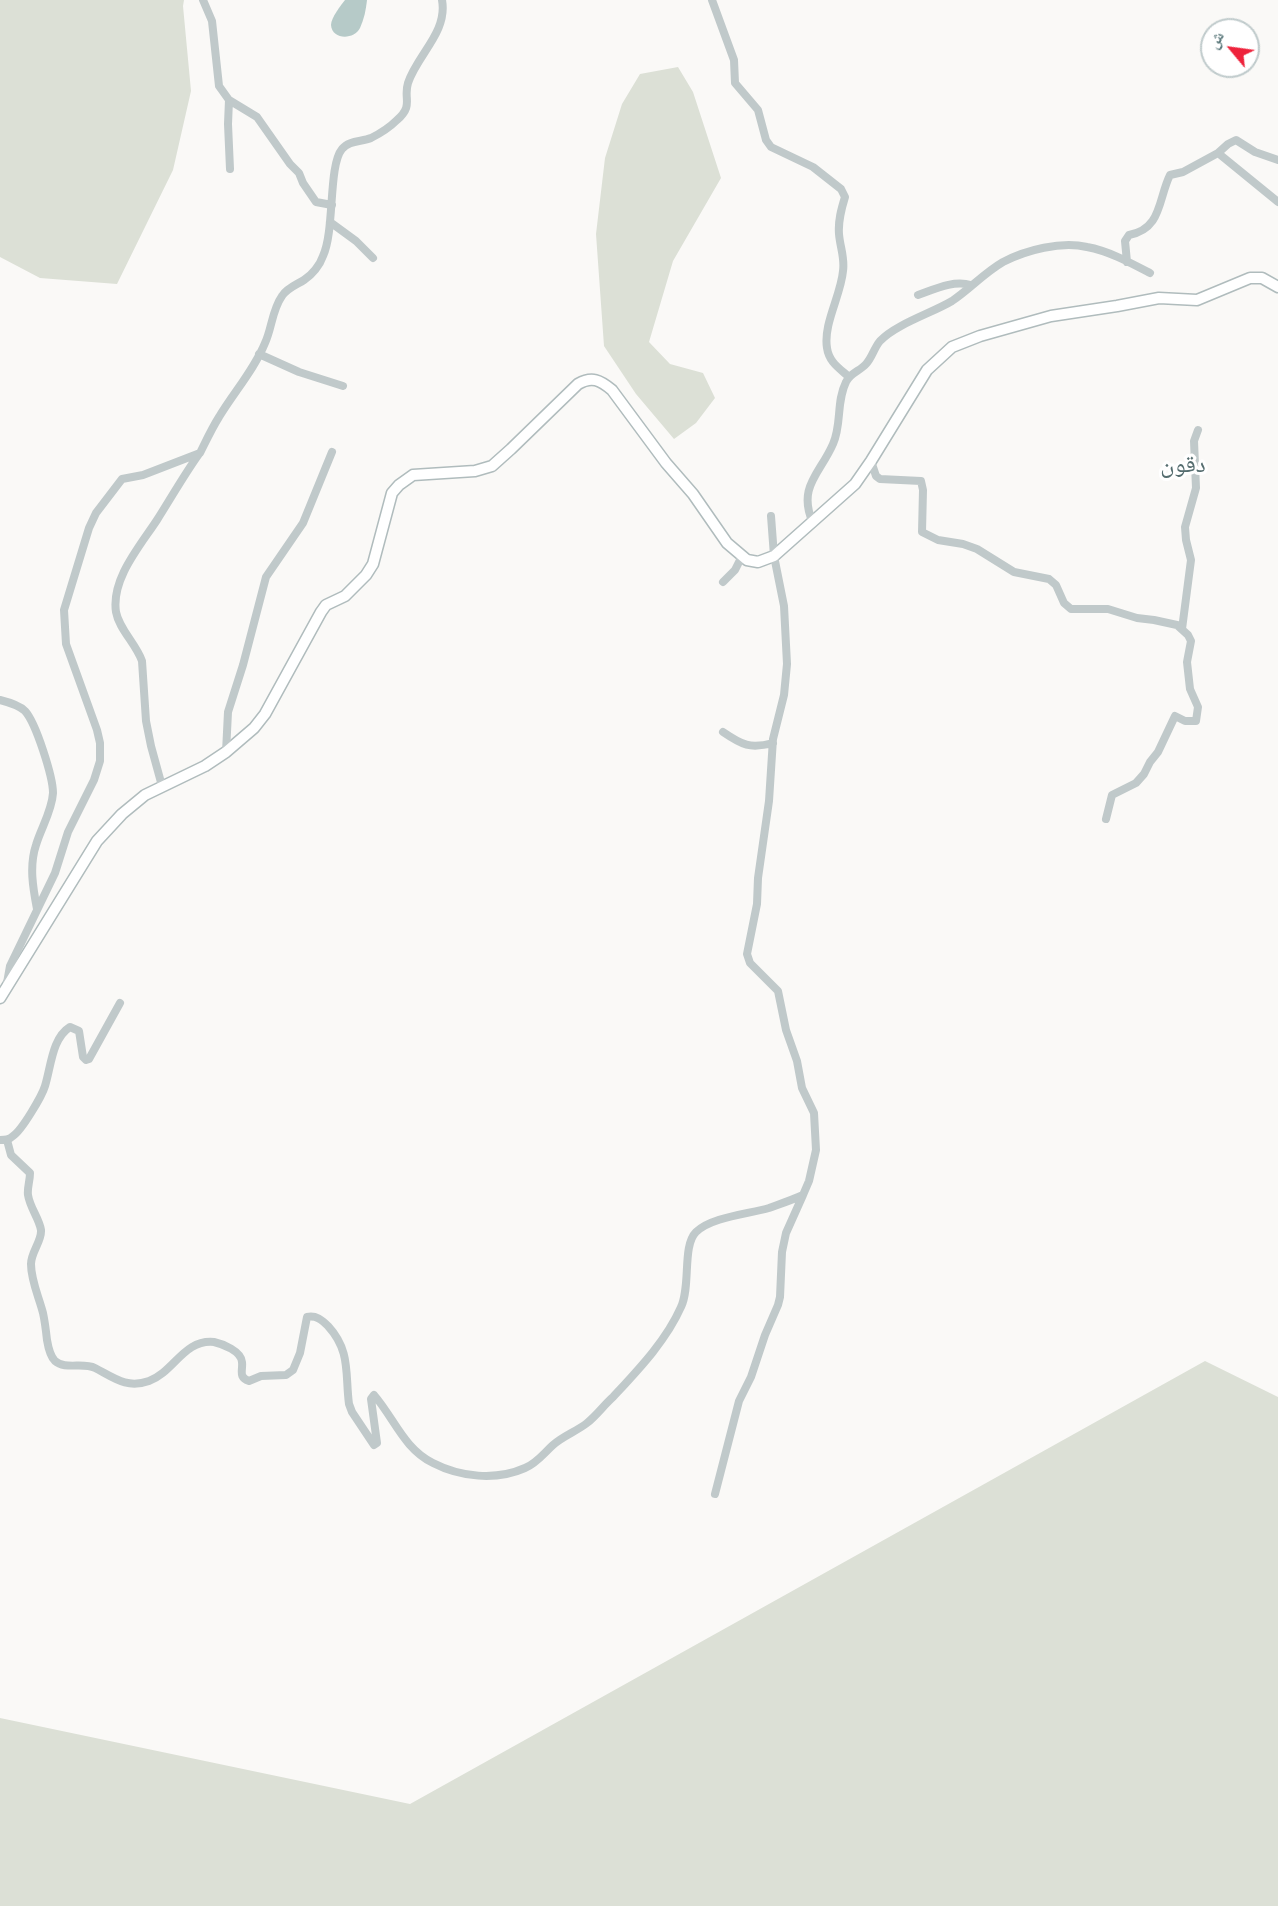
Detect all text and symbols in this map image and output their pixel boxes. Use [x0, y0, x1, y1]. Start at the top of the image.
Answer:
north arrow [1200, 18, 1260, 78]
text: ش [1203, 28, 1228, 52]
district label: دقون [1160, 451, 1206, 479]

